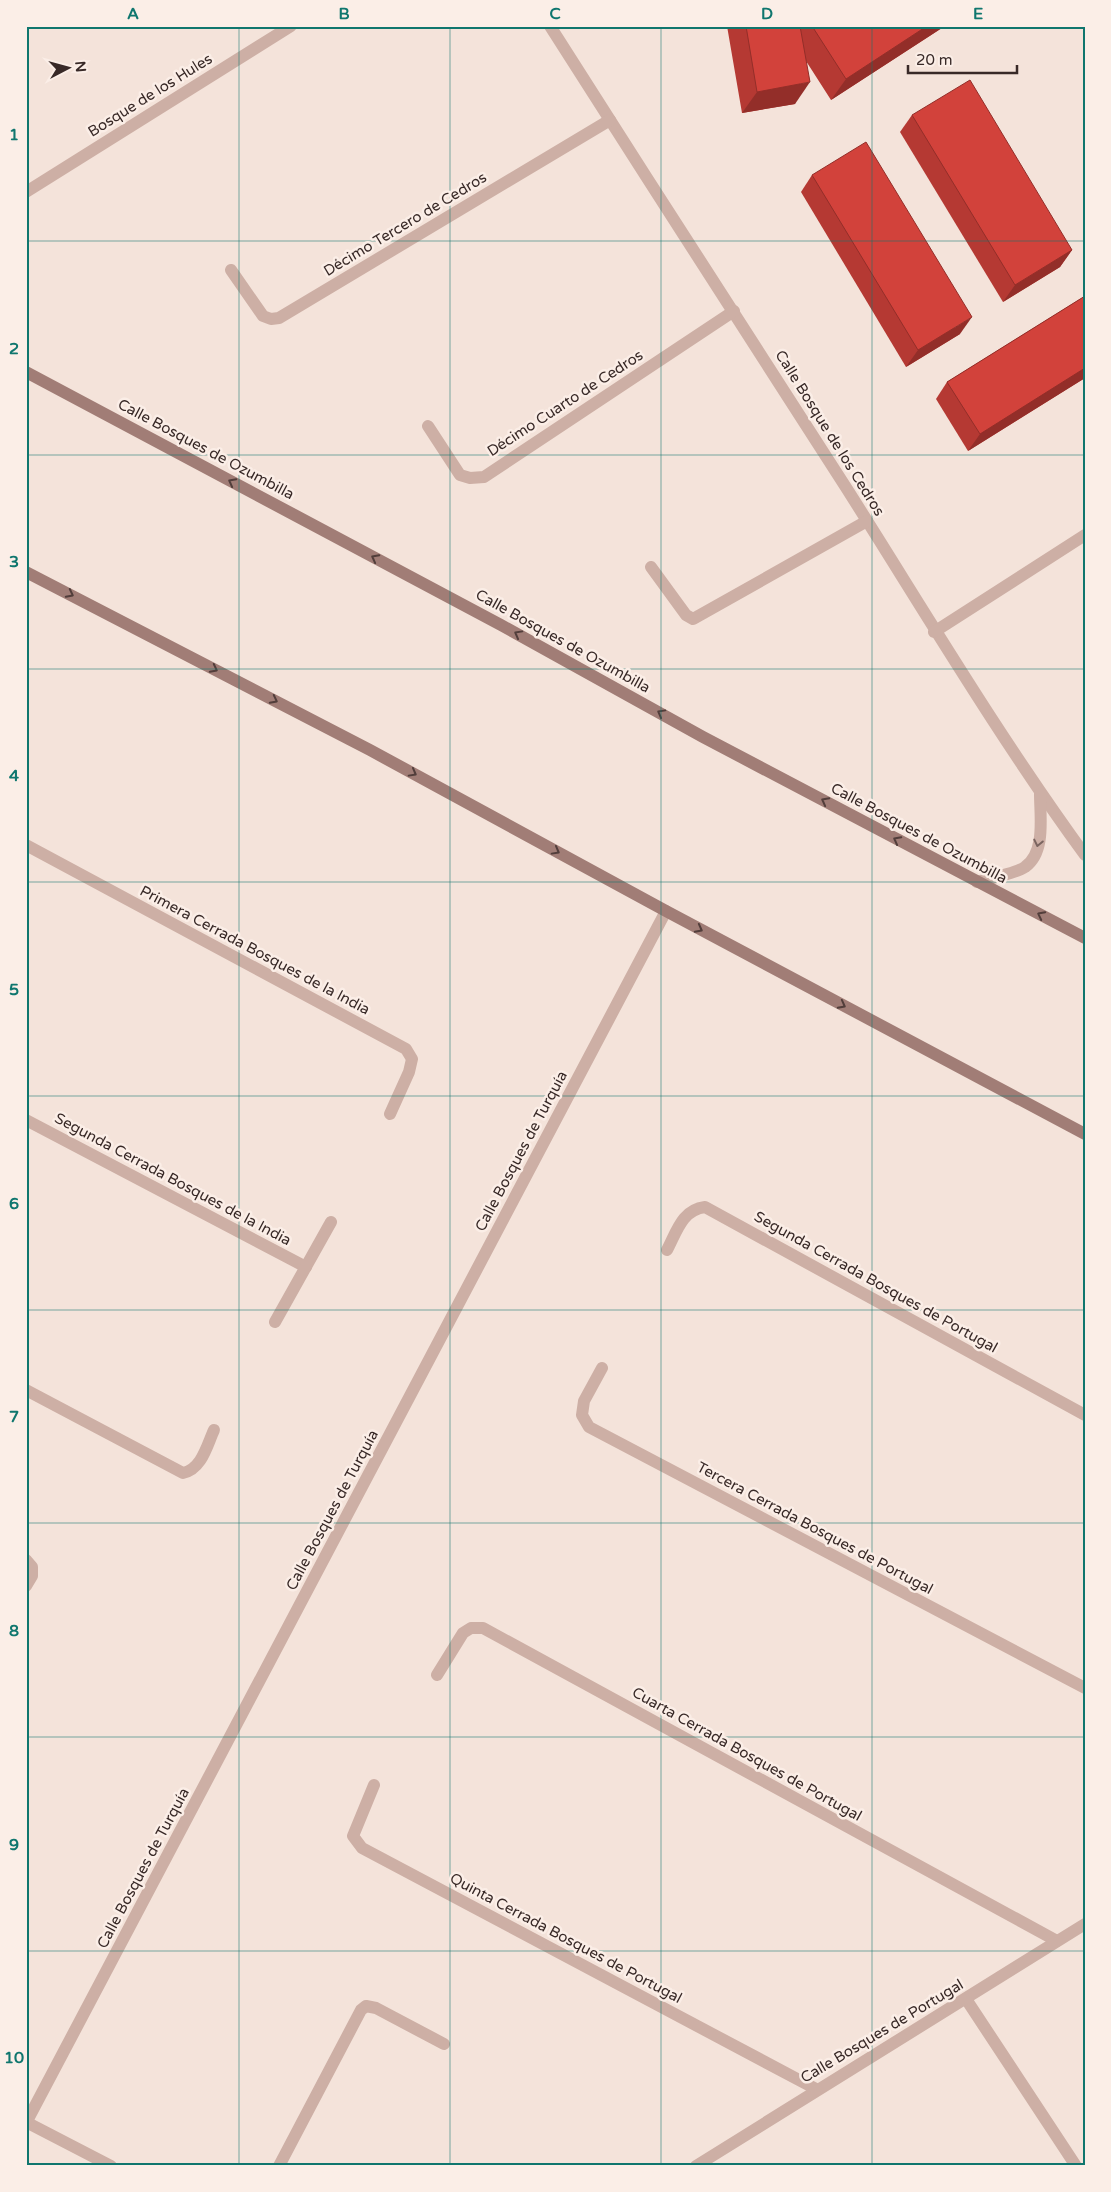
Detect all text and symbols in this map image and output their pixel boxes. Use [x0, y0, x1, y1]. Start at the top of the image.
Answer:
text: A [127, 4, 139, 24]
text: B [338, 4, 350, 24]
text: C [549, 4, 561, 24]
text: D [761, 4, 773, 24]
text: E [973, 4, 983, 24]
north arrow [42, 42, 92, 92]
scale bar [908, 42, 1017, 74]
street label: Bosque de los Hules [85, 49, 215, 141]
text: 20 m [916, 51, 953, 69]
text: N [71, 60, 89, 73]
text: 1 [9, 125, 19, 145]
street label: Décimo Tercero de Cedros [320, 168, 490, 280]
text: 2 [9, 339, 19, 359]
street label: Décimo Cuarto de Cedros [484, 346, 646, 460]
street label: Calle Bosque de los Cedros [771, 347, 889, 519]
street label: Calle Bosques de Ozumbilla [115, 395, 297, 503]
one-way arrow [228, 478, 237, 488]
text: 3 [9, 552, 19, 572]
one-way arrow [371, 554, 380, 564]
street label: Calle Bosques de Ozumbilla [472, 585, 654, 697]
one-way arrow [64, 588, 73, 598]
one-way arrow [515, 631, 524, 641]
one-way arrow [209, 663, 218, 673]
one-way arrow [269, 694, 278, 704]
one-way arrow [657, 709, 666, 719]
text: 4 [9, 766, 19, 786]
one-way arrow [408, 767, 417, 777]
street label: Calle Bosques de Ozumbilla [828, 779, 1010, 887]
one-way arrow [821, 797, 830, 807]
one-way arrow [894, 836, 903, 846]
one-way arrow [1033, 838, 1044, 847]
one-way arrow [551, 845, 560, 855]
street label: Primera Cerrada Bosques de la India [137, 882, 373, 1018]
one-way arrow [1038, 911, 1047, 921]
one-way arrow [693, 923, 702, 933]
text: 5 [9, 980, 19, 1000]
one-way arrow [837, 999, 846, 1009]
street label: Calle Bosques de Turquía [471, 1068, 571, 1234]
street label: Segunda Cerrada Bosques de la India [52, 1109, 294, 1249]
text: 6 [9, 1194, 19, 1214]
street label: Segunda Cerrada Bosques de Portugal [751, 1207, 1001, 1357]
text: 7 [9, 1407, 19, 1427]
street label: Calle Bosques de Turquía [282, 1427, 382, 1593]
street label: Tercera Cerrada Bosques de Portugal [694, 1458, 936, 1598]
text: 8 [9, 1621, 19, 1641]
street label: Cuarta Cerrada Bosques de Portugal [629, 1683, 865, 1825]
street label: Calle Bosques de Turquía [93, 1785, 193, 1951]
text: 9 [9, 1835, 19, 1855]
street label: Quinta Cerrada Bosques de Portugal [447, 1869, 685, 2007]
street label: Calle Bosques de Portugal [797, 1975, 967, 2087]
text: 10 [4, 2048, 24, 2068]

